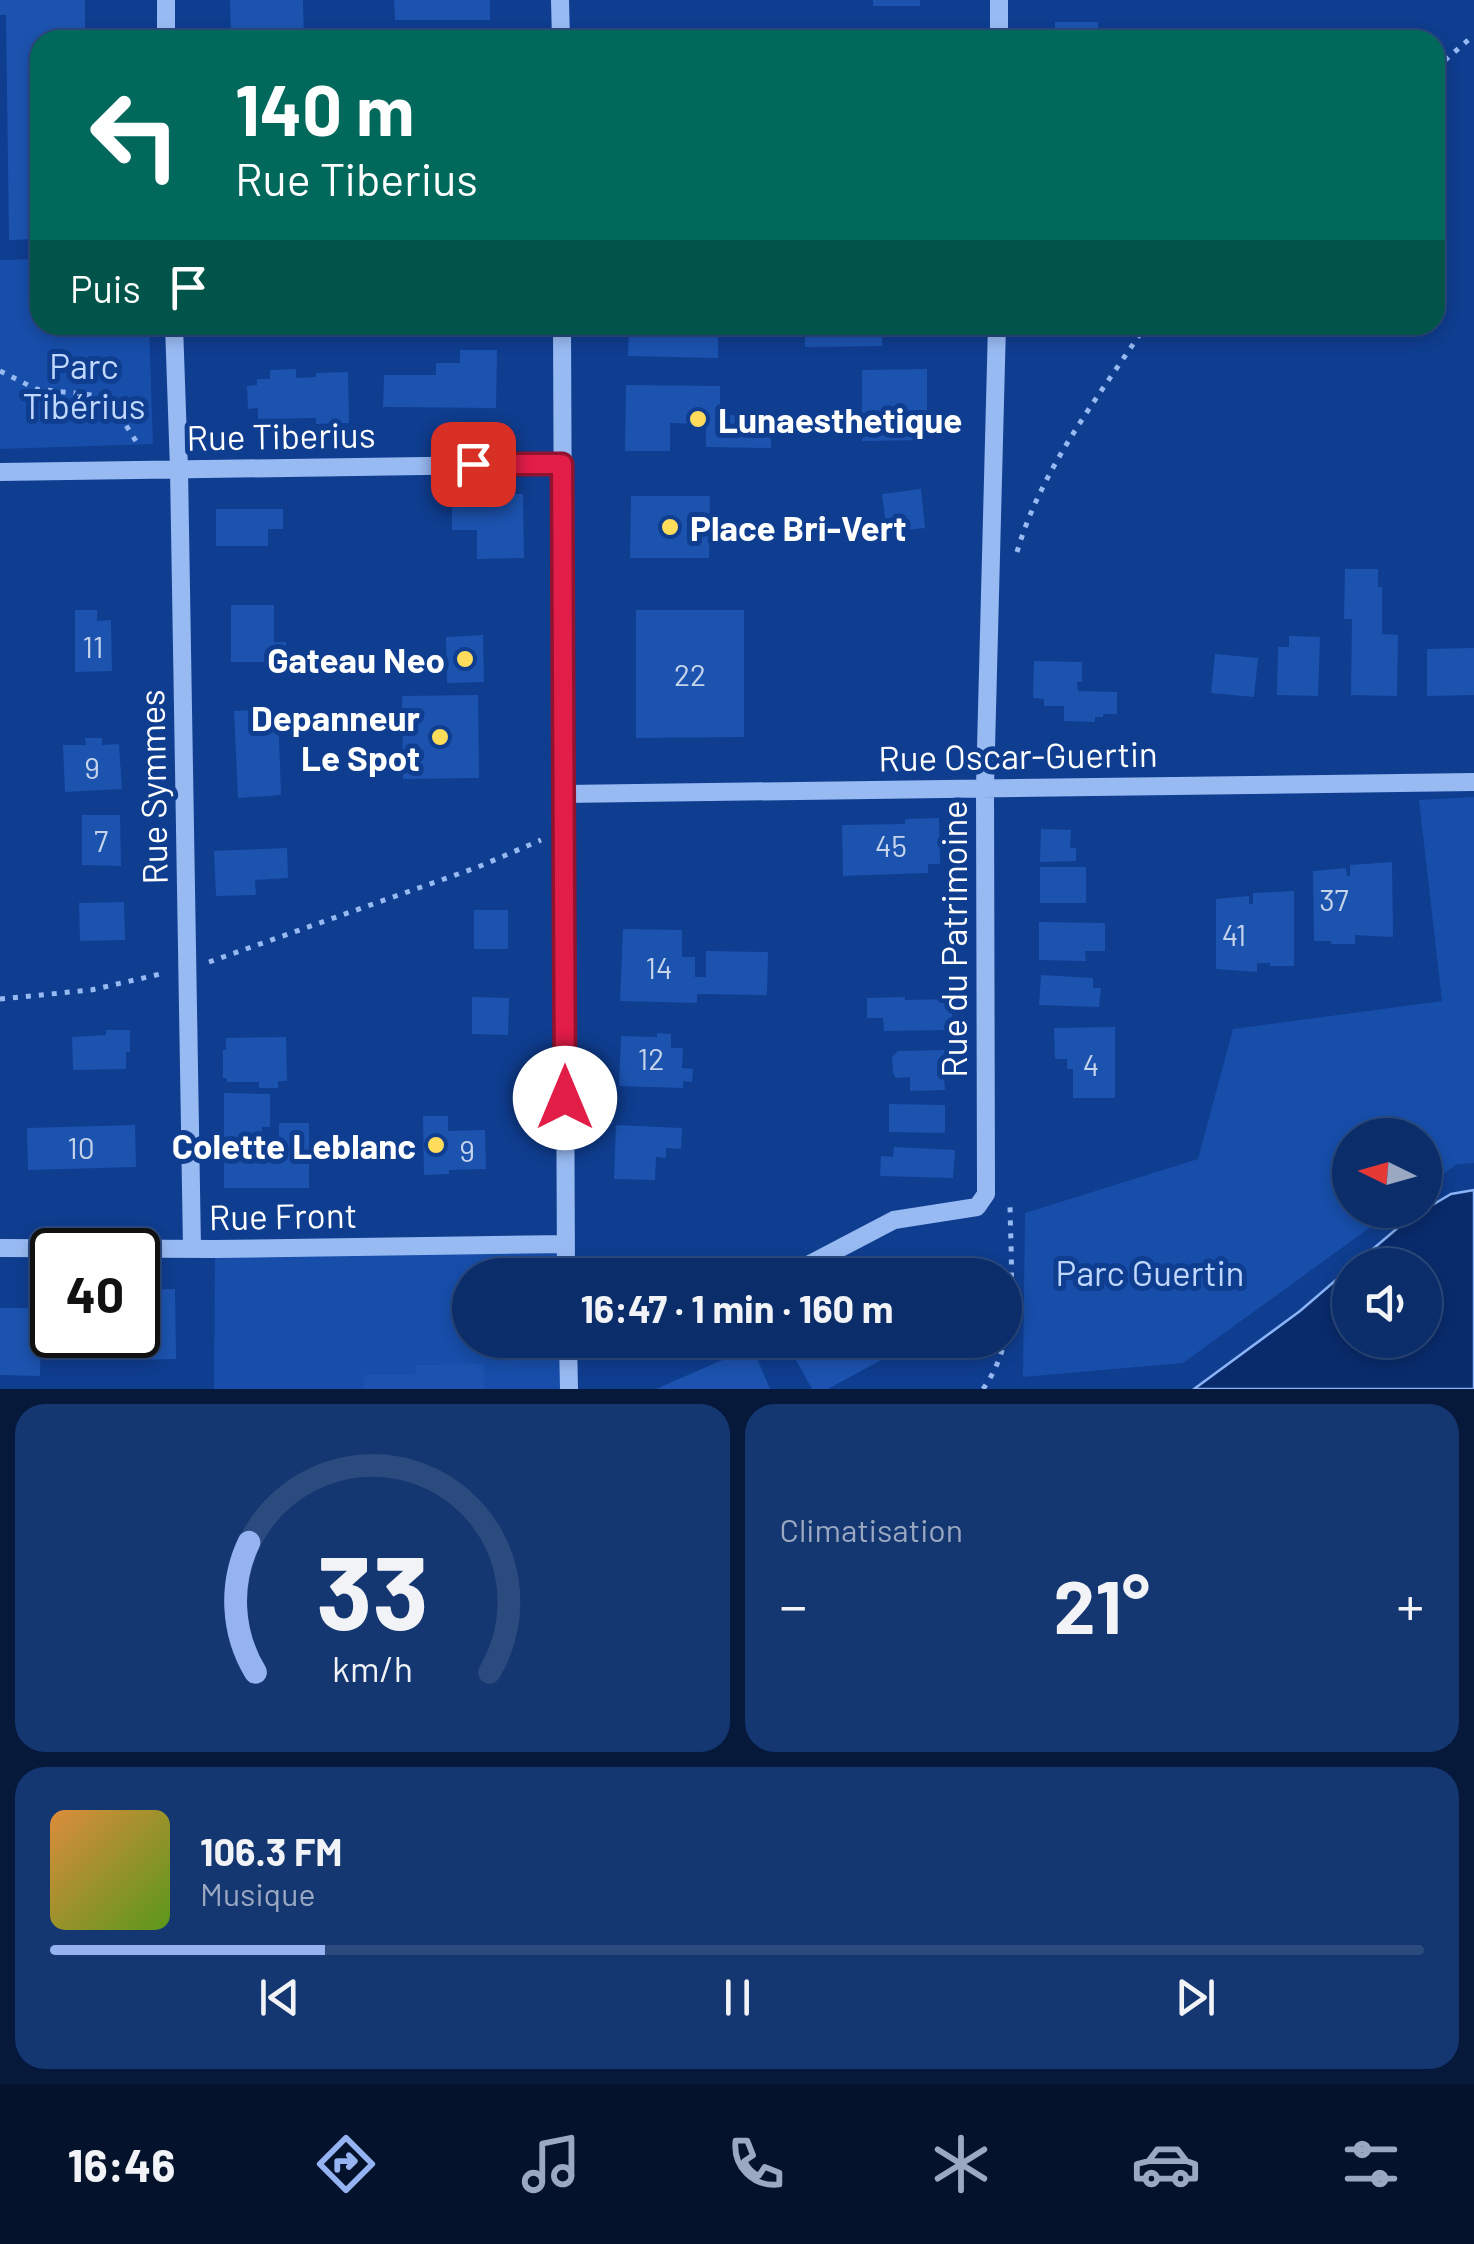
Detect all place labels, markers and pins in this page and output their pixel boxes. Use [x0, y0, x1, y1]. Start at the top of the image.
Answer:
place label: Lunaesthetique [718, 398, 962, 440]
marker: Lunaesthetique [687, 408, 709, 430]
pin [431, 422, 516, 507]
place label: Place Bri-Vert [690, 506, 907, 548]
marker: Place Bri-Vert [659, 516, 681, 538]
place label: Gateau Neo [267, 638, 445, 680]
marker: Gateau Neo [454, 648, 476, 670]
place label: Depanneur Le Spot [251, 696, 421, 778]
marker: Depanneur Le Spot [429, 726, 451, 748]
place label: Colette Leblanc [172, 1124, 416, 1166]
marker: Colette Leblanc [425, 1134, 447, 1156]

